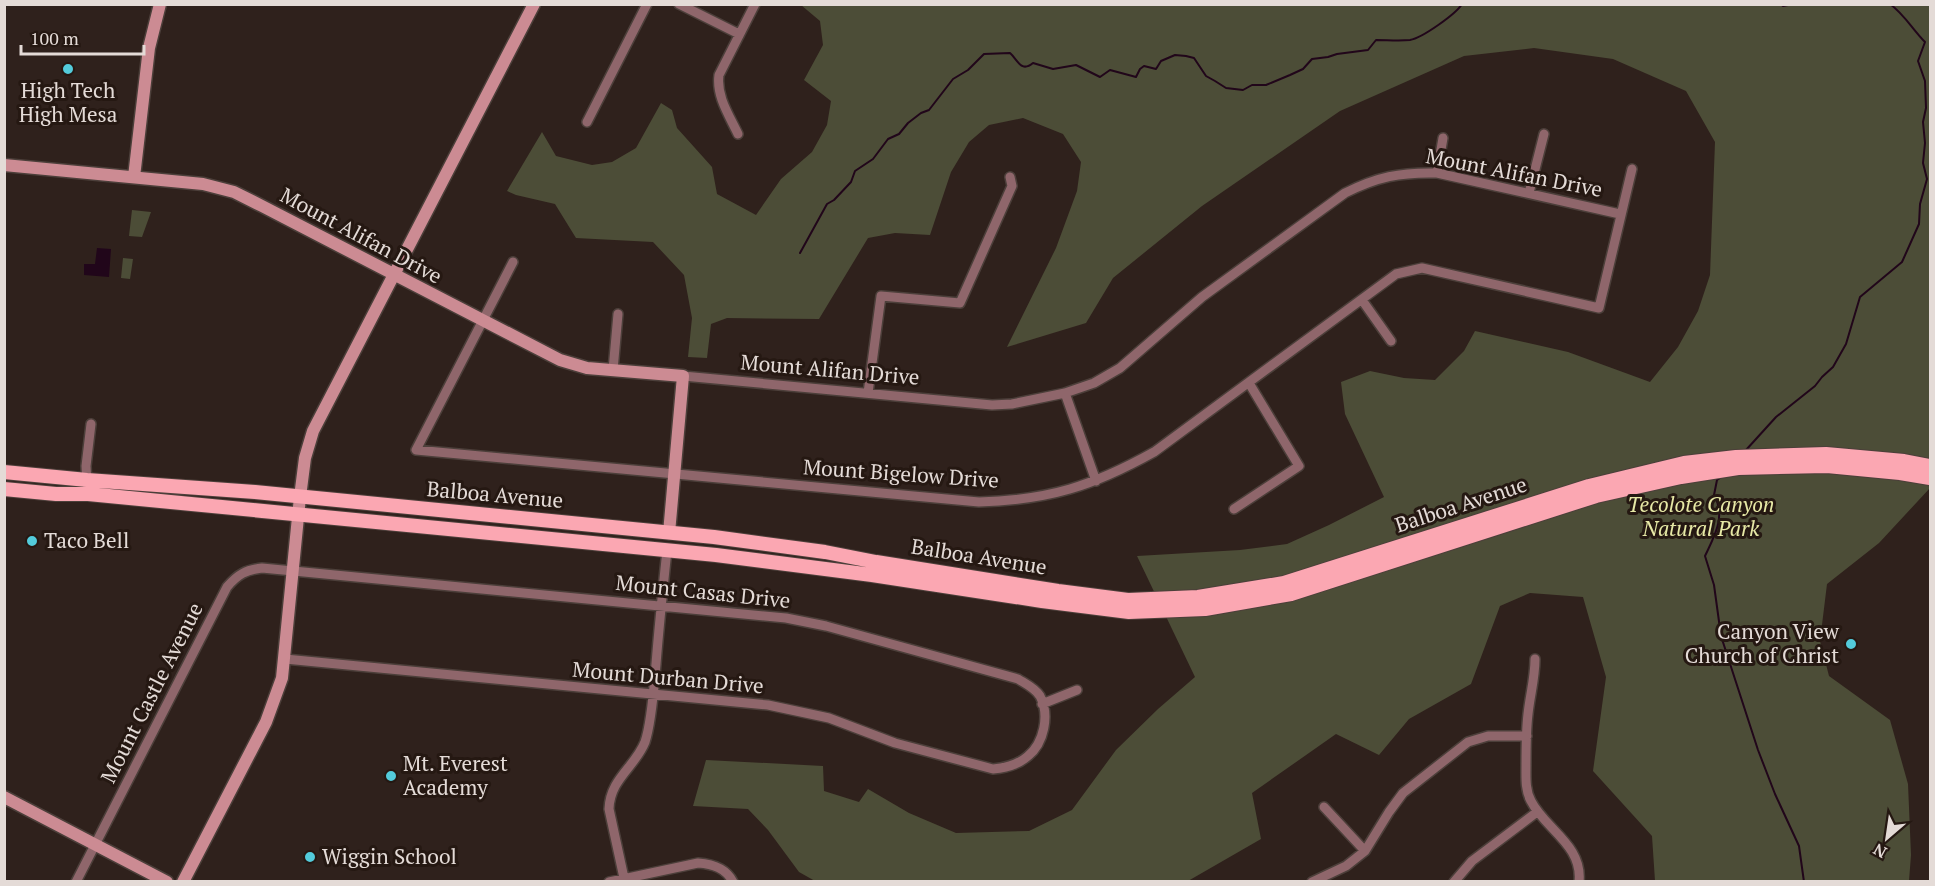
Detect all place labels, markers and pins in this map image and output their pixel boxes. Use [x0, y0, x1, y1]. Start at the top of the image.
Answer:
marker: High Tech High Mesa [61, 62, 75, 76]
place label: High Tech High Mesa [19, 76, 118, 128]
place label: Taco Bell [44, 526, 129, 554]
marker: Taco Bell [25, 534, 39, 548]
place label: Canyon View Church of Christ [1685, 617, 1840, 669]
marker: Canyon View Church of Christ [1844, 637, 1858, 651]
place label: Mt. Everest Academy [403, 749, 508, 801]
marker: Mt. Everest Academy [384, 769, 398, 783]
place label: Wiggin School [322, 842, 457, 870]
marker: Wiggin School [303, 850, 317, 864]

